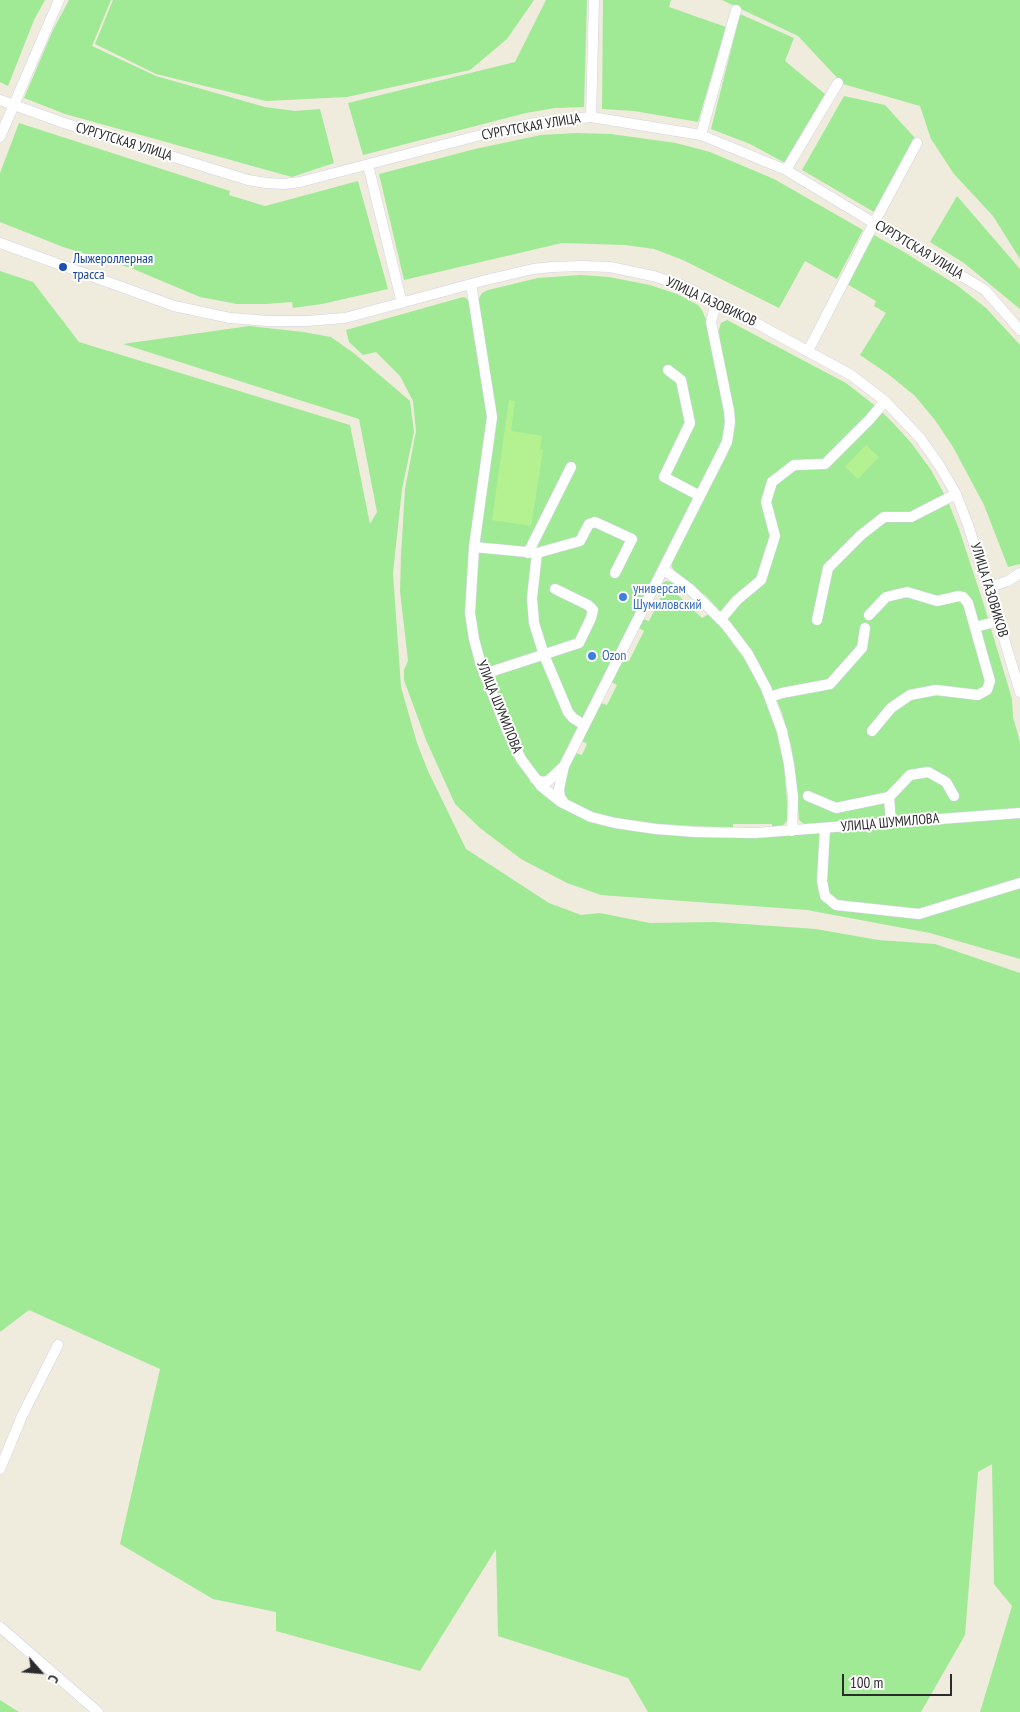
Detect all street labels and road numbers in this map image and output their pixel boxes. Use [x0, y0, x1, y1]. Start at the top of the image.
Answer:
street label: СУРГУТСКАЯ УЛИЦА [480, 110, 582, 144]
street label: СУРГУТСКАЯ УЛИЦА [74, 119, 174, 165]
street label: СУРГУТСКАЯ УЛИЦА [872, 217, 966, 283]
street label: УЛИЦА ГАЗОВИКОВ [663, 274, 759, 330]
street label: УЛИЦА ГАЗОВИКОВ [967, 541, 1011, 639]
street label: УЛИЦА ШУМИЛОВА [473, 658, 525, 756]
street label: УЛИЦА ШУМИЛОВА [840, 810, 940, 836]

